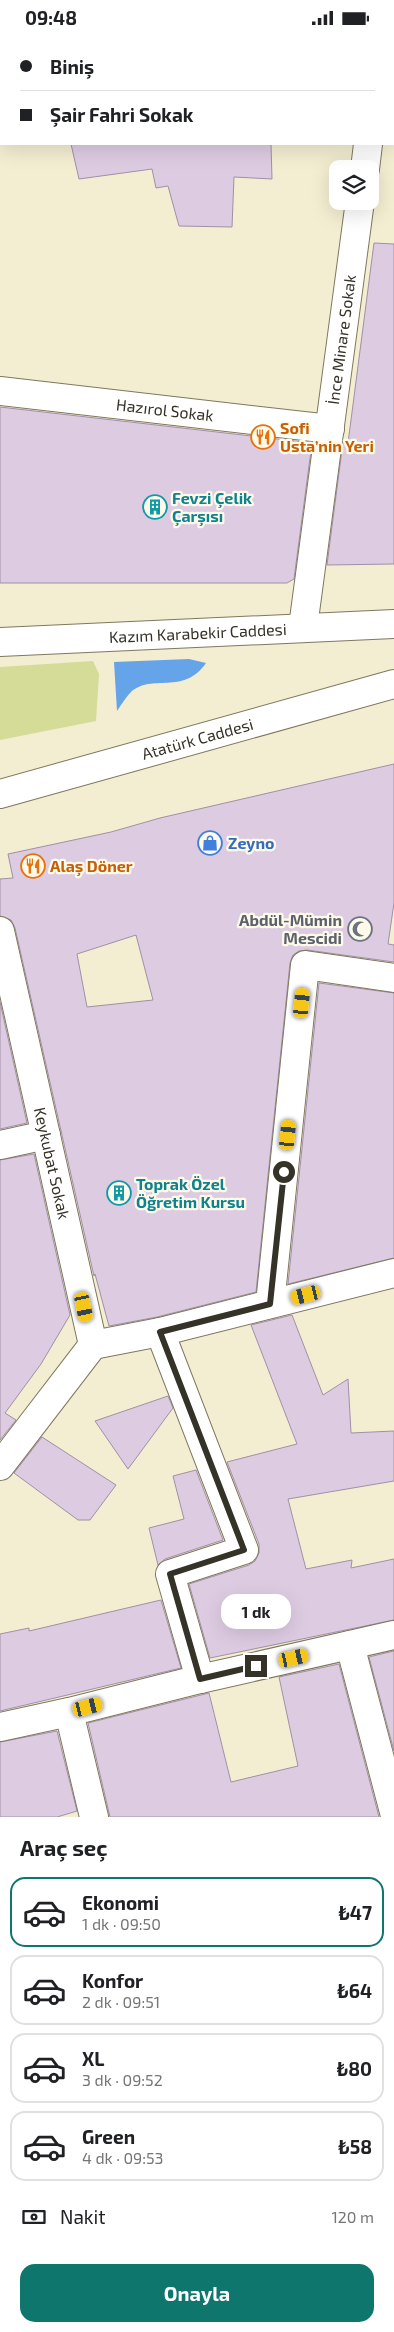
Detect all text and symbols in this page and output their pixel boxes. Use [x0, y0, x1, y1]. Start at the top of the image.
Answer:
text: 09:48 [25, 6, 77, 29]
text: Biniş [50, 55, 94, 78]
text: Şair Fahri Sokak [50, 103, 193, 126]
map controls [329, 160, 379, 210]
button: layers [329, 160, 379, 210]
street label: İnce Minare Sokak [323, 273, 359, 406]
street label: Hazırol Sokak [115, 394, 215, 425]
place label: Sofi Usta’nin Yeri [280, 418, 374, 455]
restaurant icon: Sofi Usta’nin Yeri [250, 424, 276, 450]
place label: Fevzi Çelik Çarşısı [172, 488, 252, 527]
building icon: Fevzi Çelik Çarşısı [142, 494, 168, 520]
street label: Kazım Karabekir Caddesi [108, 619, 287, 646]
street label: Atatürk Caddesi [139, 714, 255, 763]
shop icon: Zeyno [197, 830, 223, 856]
place label: Zeyno [228, 833, 274, 853]
restaurant icon: Alaş Döner [20, 853, 46, 879]
place label: Alaş Döner [50, 856, 133, 877]
place label: Abdül-Mümin Mescidi [239, 910, 342, 947]
mosque icon: Abdül-Mümin Mescidi [347, 916, 373, 942]
car [292, 987, 311, 1019]
street label: Keykubat Sokak [31, 1105, 74, 1221]
car [278, 1119, 297, 1151]
route start [273, 1161, 295, 1183]
place label: Toprak Özel Öğretim Kursu [136, 1174, 245, 1211]
building icon: Toprak Özel Öğretim Kursu [106, 1180, 132, 1206]
car [289, 1284, 322, 1306]
car [73, 1291, 94, 1323]
callout: 1 dk [221, 1593, 291, 1629]
text: 1 dk [242, 1602, 270, 1621]
car [277, 1647, 310, 1669]
route end [245, 1655, 267, 1677]
car [71, 1696, 104, 1718]
text: Araç seç [20, 1834, 107, 1860]
icon: car [22, 1890, 67, 1935]
text: Ekonomi [82, 1891, 159, 1914]
text: ₺47 [339, 1901, 372, 1924]
text: 1 dk · 09:50 [82, 1914, 161, 1933]
icon: car [22, 1968, 67, 2013]
text: Konfor [82, 1969, 143, 1992]
text: ₺64 [337, 1979, 372, 2002]
text: 2 dk · 09:51 [82, 1992, 160, 2011]
icon: car [22, 2046, 67, 2091]
text: XL [82, 2047, 104, 2070]
text: ₺80 [337, 2057, 372, 2080]
text: 3 dk · 09:52 [82, 2070, 163, 2089]
icon: car [22, 2124, 67, 2169]
text: Green [82, 2125, 135, 2148]
text: ₺58 [338, 2135, 372, 2158]
text: 4 dk · 09:53 [82, 2148, 164, 2167]
icon: cash [20, 2203, 48, 2231]
text: Nakit [60, 2205, 105, 2228]
text: 120 m [331, 2207, 374, 2226]
button: Onayla [20, 2264, 374, 2322]

